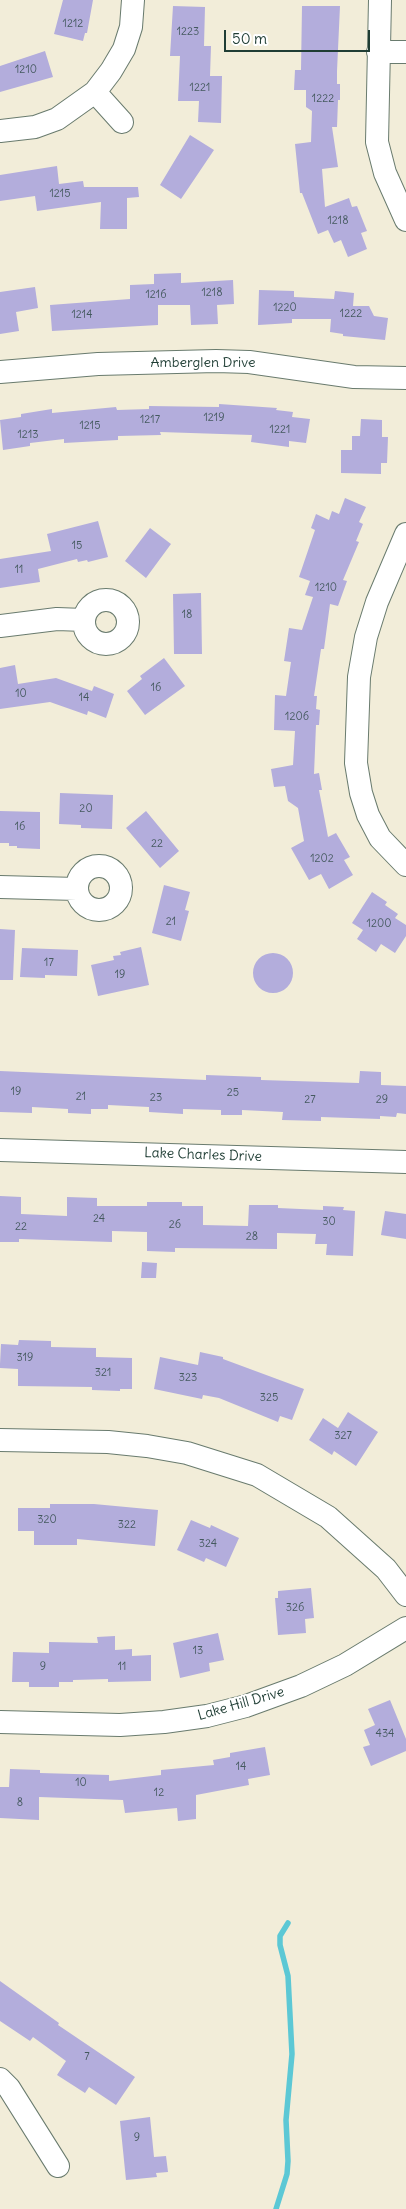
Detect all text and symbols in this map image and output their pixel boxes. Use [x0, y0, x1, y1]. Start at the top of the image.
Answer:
house number: 1212 [63, 17, 83, 31]
scale bar [226, 20, 372, 52]
house number: 1223 [177, 25, 199, 39]
text: 50 m [232, 29, 267, 48]
house number: 1210 [15, 63, 37, 77]
house number: 1221 [190, 81, 210, 95]
house number: 1222 [312, 92, 334, 106]
house number: 1215 [49, 187, 71, 201]
house number: 1218 [327, 214, 349, 228]
house number: 1218 [201, 286, 223, 300]
house number: 1216 [145, 288, 167, 302]
house number: 1220 [273, 301, 297, 315]
house number: 1222 [340, 307, 362, 321]
house number: 1214 [71, 308, 93, 322]
street label: Amberglen Drive [150, 355, 256, 371]
house number: 1219 [203, 411, 225, 425]
house number: 1217 [140, 413, 160, 427]
house number: 1215 [79, 419, 101, 433]
house number: 1221 [270, 423, 290, 437]
house number: 1213 [17, 428, 39, 442]
house number: 15 [72, 539, 82, 553]
house number: 11 [15, 563, 23, 577]
house number: 1210 [315, 581, 337, 595]
house number: 18 [182, 608, 192, 622]
house number: 16 [151, 681, 161, 695]
house number: 10 [15, 687, 27, 701]
house number: 14 [79, 691, 89, 705]
house number: 1206 [285, 710, 309, 724]
house number: 20 [79, 802, 93, 816]
house number: 16 [15, 820, 25, 834]
house number: 22 [151, 837, 163, 851]
house number: 1202 [310, 852, 334, 866]
house number: 21 [166, 915, 176, 929]
house number: 1200 [367, 917, 391, 931]
house number: 17 [44, 956, 54, 970]
house number: 19 [115, 968, 125, 982]
house number: 19 [11, 1085, 21, 1099]
house number: 25 [227, 1086, 239, 1100]
house number: 21 [76, 1090, 86, 1104]
house number: 23 [150, 1091, 162, 1105]
house number: 27 [304, 1093, 316, 1107]
house number: 29 [376, 1093, 388, 1107]
street label: Lake Charles Drive [144, 1145, 262, 1165]
house number: 24 [93, 1212, 105, 1226]
house number: 30 [322, 1215, 336, 1229]
house number: 26 [169, 1218, 181, 1232]
house number: 22 [15, 1220, 27, 1234]
house number: 28 [246, 1230, 258, 1244]
house number: 319 [17, 1351, 33, 1365]
house number: 321 [95, 1366, 111, 1380]
house number: 323 [179, 1371, 197, 1385]
house number: 325 [260, 1391, 278, 1405]
house number: 327 [334, 1429, 352, 1443]
house number: 320 [37, 1513, 57, 1527]
house number: 322 [118, 1518, 136, 1532]
house number: 324 [199, 1537, 217, 1551]
house number: 326 [286, 1601, 304, 1615]
house number: 13 [193, 1644, 203, 1658]
house number: 9 [40, 1660, 46, 1674]
house number: 11 [118, 1660, 126, 1674]
street label: Lake Hill Drive [196, 1684, 286, 1724]
house number: 434 [376, 1727, 394, 1741]
house number: 14 [236, 1760, 246, 1774]
house number: 10 [75, 1776, 87, 1790]
house number: 12 [154, 1786, 164, 1800]
house number: 8 [17, 1796, 23, 1810]
house number: 7 [84, 2050, 90, 2064]
house number: 9 [134, 2131, 140, 2145]

